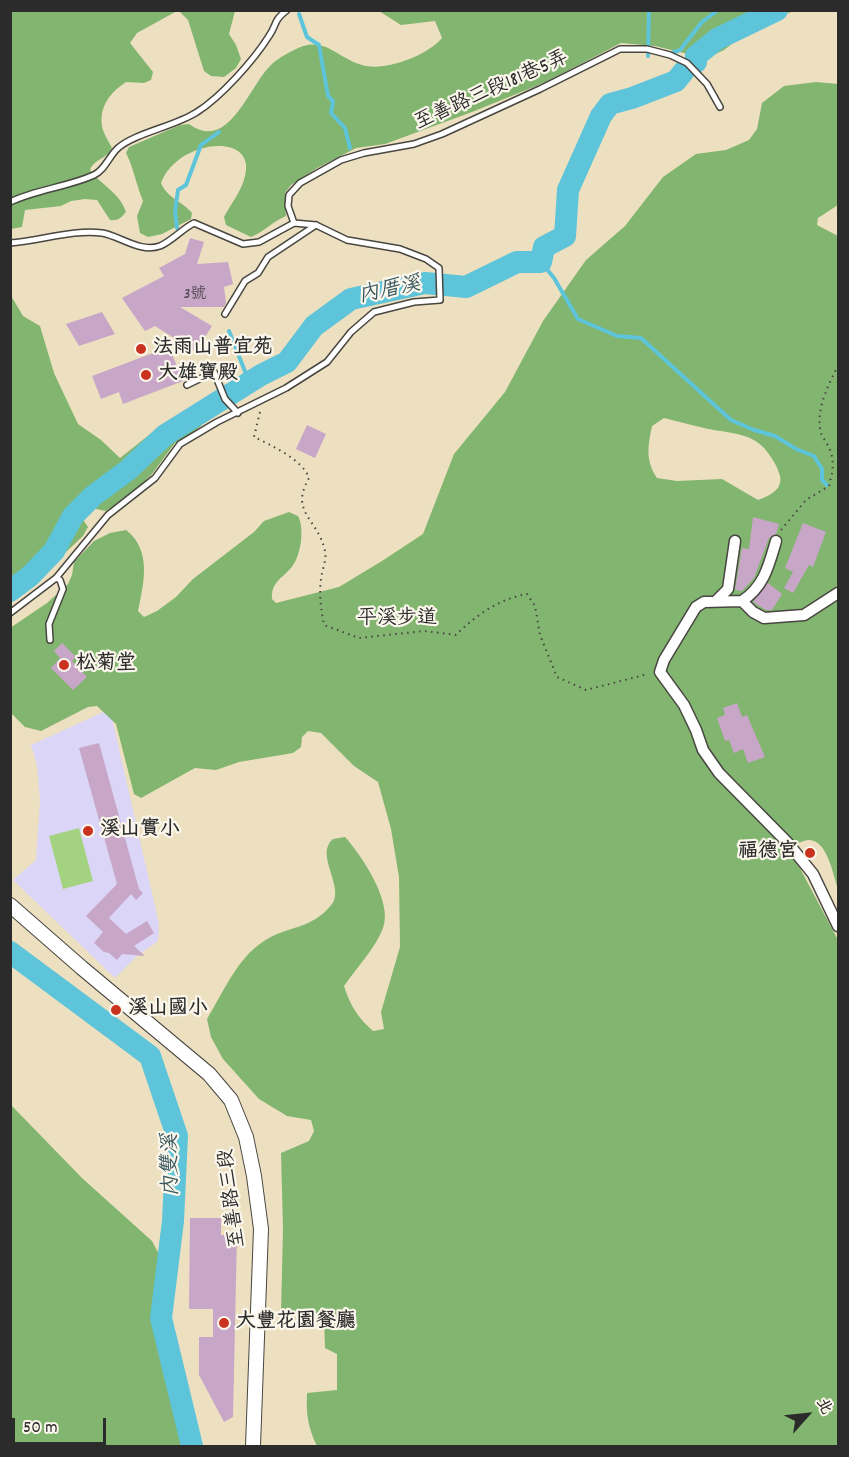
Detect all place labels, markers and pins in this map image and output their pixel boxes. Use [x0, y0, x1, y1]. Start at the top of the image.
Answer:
place label: 法雨山普宜苑 [153, 337, 273, 361]
marker: 法雨山普宜苑 [134, 342, 148, 356]
place label: 大雄寶殿 [158, 363, 238, 387]
marker: 大雄寶殿 [139, 368, 153, 382]
place label: 松菊堂 [76, 653, 136, 677]
marker: 松菊堂 [57, 658, 71, 672]
place label: 溪山實小 [100, 819, 180, 843]
marker: 溪山實小 [81, 824, 95, 838]
place label: 福德宮 [738, 841, 798, 865]
marker: 福德宮 [803, 846, 817, 860]
place label: 溪山國小 [128, 998, 208, 1022]
marker: 溪山國小 [109, 1003, 123, 1017]
place label: 大豐花園餐廳 [236, 1311, 356, 1335]
marker: 大豐花園餐廳 [217, 1316, 231, 1330]

